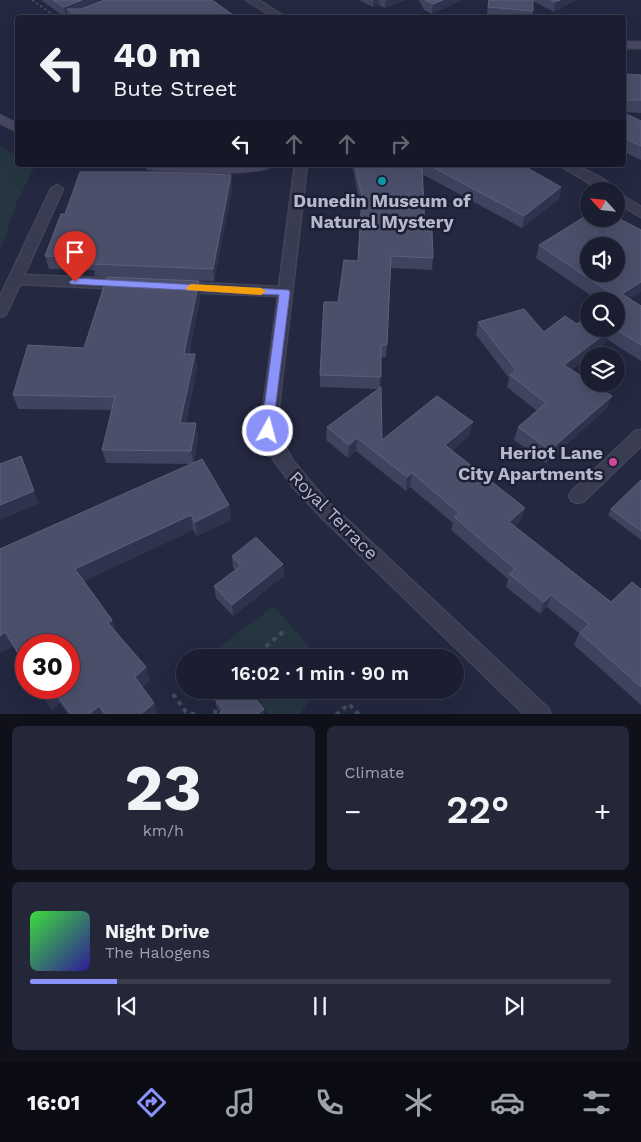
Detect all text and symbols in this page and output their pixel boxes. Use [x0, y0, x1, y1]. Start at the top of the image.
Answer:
text: 40 m [113, 34, 201, 76]
icon: left [30, 35, 95, 100]
text: Bute Street [113, 76, 237, 101]
icon: left [227, 130, 255, 158]
icon: ahead [280, 130, 308, 158]
icon: ahead [333, 130, 361, 158]
icon: right [386, 130, 414, 158]
marker: Dunedin Museum of Natural Mystery [376, 175, 388, 187]
north arrow [580, 182, 625, 228]
map controls [580, 182, 625, 392]
place label: Dunedin Museum of Natural Mystery [293, 190, 471, 232]
pin [54, 231, 96, 282]
button: sound [580, 237, 625, 282]
icon: arrive [61, 238, 89, 266]
button: search [580, 292, 625, 337]
button: layers [580, 347, 625, 392]
position arrow [241, 404, 293, 456]
place label: Heriot Lane City Apartments [458, 442, 603, 484]
marker: Heriot Lane City Apartments [607, 456, 619, 468]
street label: Royal Terrace [285, 466, 383, 564]
speed limit sign: 30 [15, 634, 80, 699]
text: 16:02 · 1 min · 90 m [231, 662, 409, 685]
text: 23 [125, 750, 202, 826]
text: Climate [345, 763, 405, 782]
text: 22° [446, 788, 509, 832]
text: − [345, 795, 361, 828]
text: + [594, 795, 611, 828]
text: km/h [143, 821, 184, 840]
text: Night Drive [105, 920, 210, 943]
text: The Halogens [105, 943, 210, 962]
icon: previous [113, 992, 141, 1020]
icon: pause [306, 992, 334, 1020]
icon: next [500, 992, 528, 1020]
icon: directions [134, 1085, 169, 1120]
icon: music [223, 1085, 258, 1120]
icon: phone [312, 1085, 347, 1120]
icon: climate [401, 1085, 436, 1120]
icon: car [490, 1085, 525, 1120]
icon: filters [579, 1085, 614, 1120]
text: 16:01 [27, 1090, 80, 1115]

